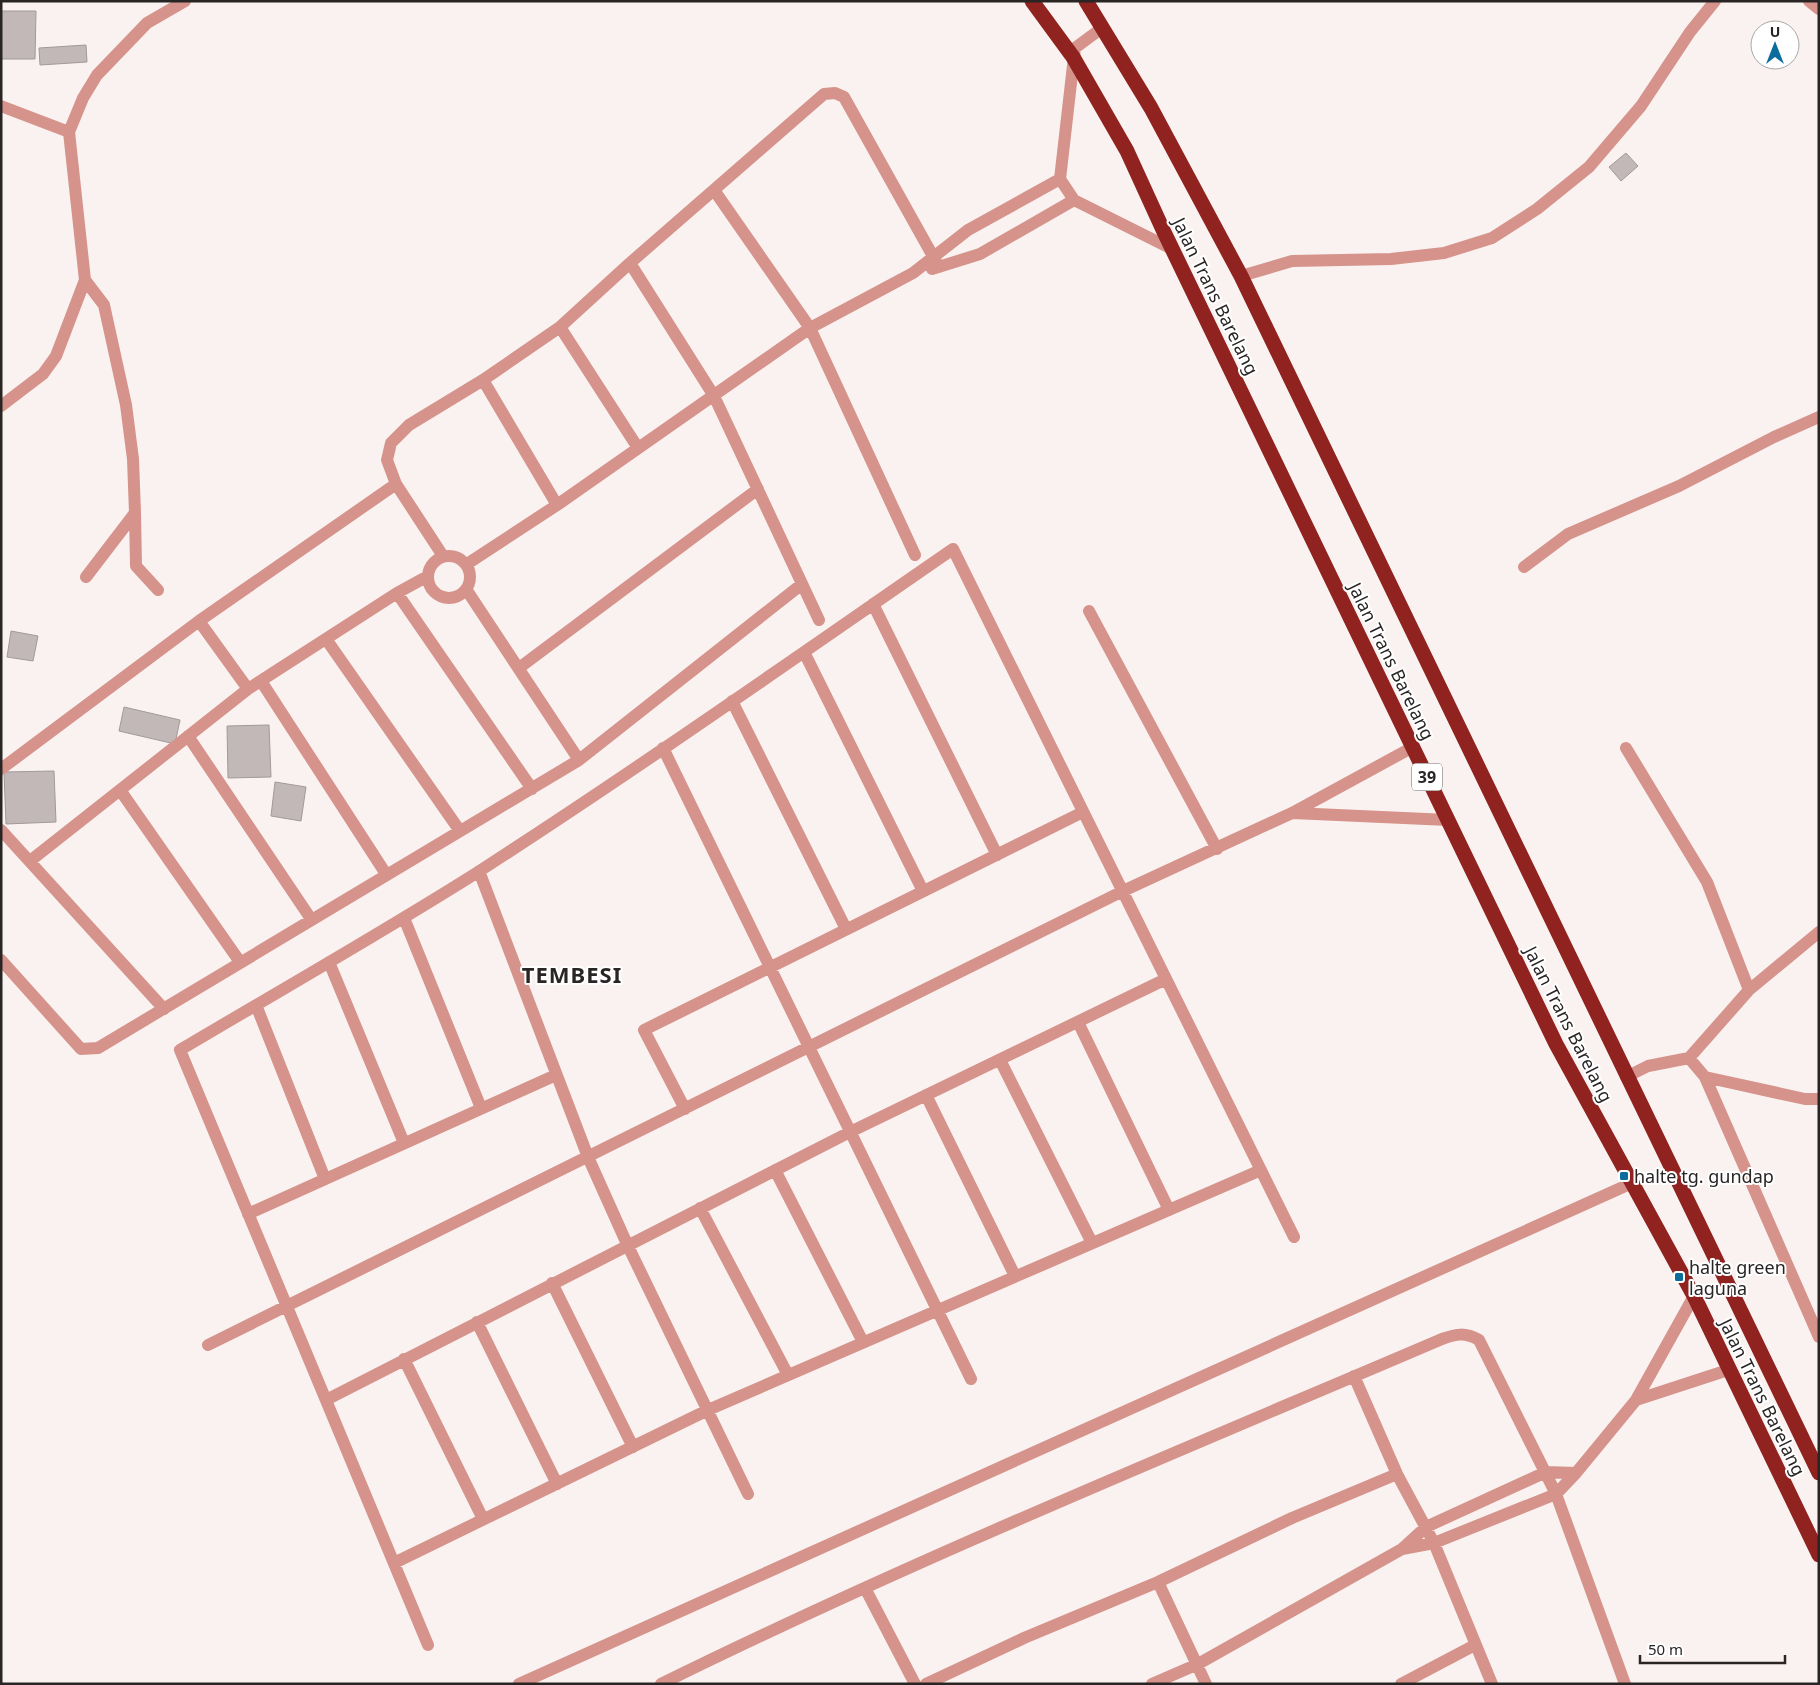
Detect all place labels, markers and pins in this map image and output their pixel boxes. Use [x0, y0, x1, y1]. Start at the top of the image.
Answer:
place label: halte tg. gundap [1634, 1164, 1774, 1188]
marker: halte tg. gundap [1618, 1170, 1630, 1182]
place label: halte green laguna [1689, 1255, 1786, 1300]
marker: halte green laguna [1673, 1271, 1685, 1283]

